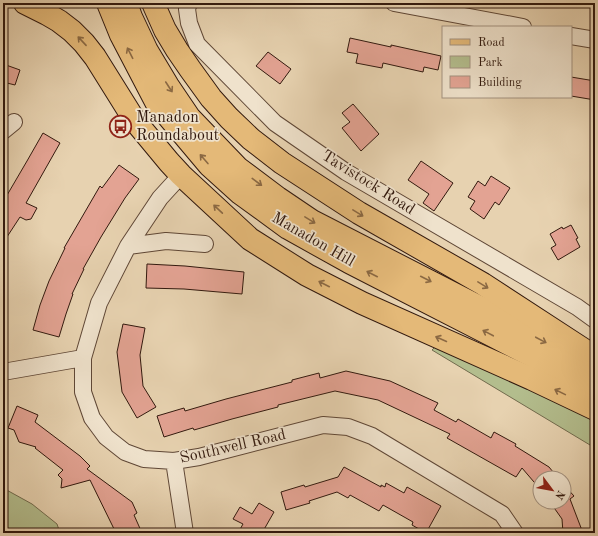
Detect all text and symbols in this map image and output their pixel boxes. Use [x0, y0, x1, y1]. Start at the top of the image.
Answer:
legend [442, 26, 572, 98]
one-way arrow [77, 36, 87, 46]
text: Road [478, 37, 505, 49]
one-way arrow [126, 47, 134, 59]
text: Park [478, 57, 503, 69]
text: Building [478, 77, 522, 89]
one-way arrow [166, 81, 174, 93]
place label: Manadon Roundabout [136, 110, 220, 144]
bus stop icon: Manadon Roundabout [108, 114, 134, 140]
street label: Tavistock Road [319, 148, 417, 218]
one-way arrow [199, 154, 208, 165]
one-way arrow [251, 178, 262, 187]
one-way arrow [213, 204, 223, 214]
one-way arrow [352, 209, 364, 217]
street label: Manadon Hill [269, 210, 357, 270]
one-way arrow [305, 215, 316, 224]
one-way arrow [366, 270, 378, 277]
one-way arrow [420, 276, 432, 284]
one-way arrow [318, 279, 330, 287]
one-way arrow [477, 281, 489, 289]
one-way arrow [482, 329, 494, 336]
one-way arrow [436, 335, 448, 342]
one-way arrow [535, 336, 547, 344]
one-way arrow [554, 388, 566, 395]
street label: Southwell Road [178, 427, 288, 467]
north arrow [532, 470, 572, 510]
text: N [552, 488, 566, 501]

